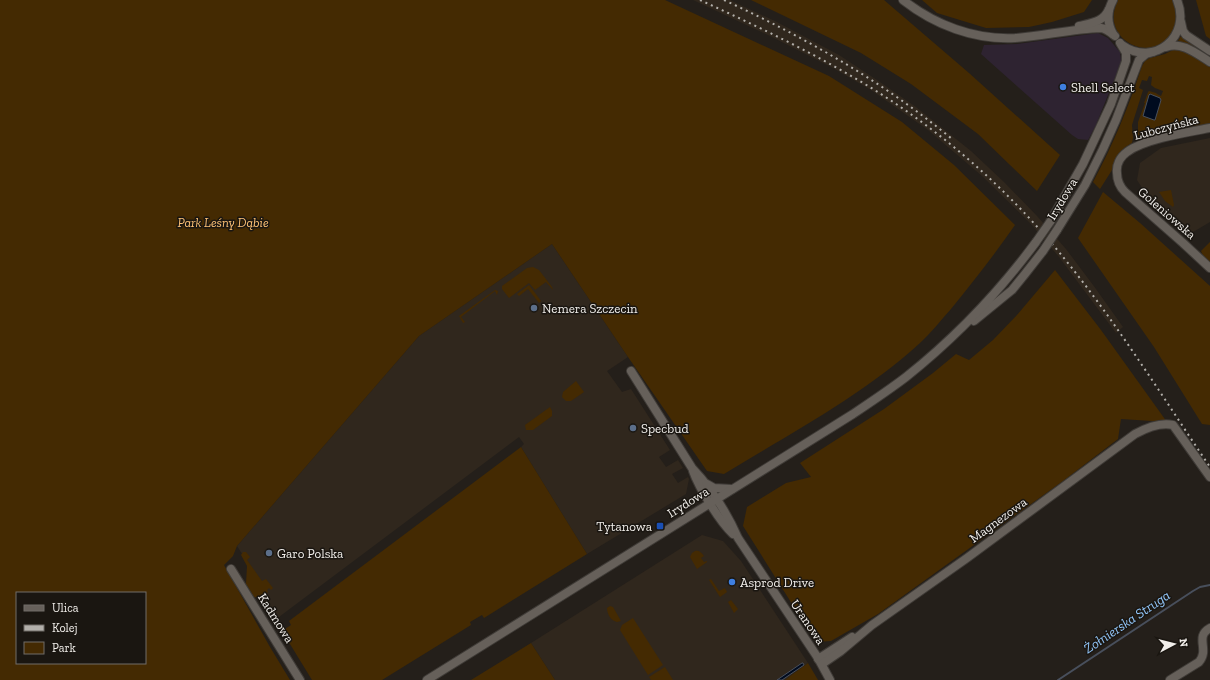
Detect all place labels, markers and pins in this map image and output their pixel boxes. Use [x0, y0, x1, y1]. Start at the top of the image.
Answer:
place label: Shell Select [1071, 80, 1135, 95]
marker: Shell Select [1058, 82, 1068, 92]
place label: Nemera Szczecin [542, 301, 638, 316]
marker: Nemera Szczecin [529, 303, 539, 313]
place label: Specbud [641, 421, 689, 436]
marker: Specbud [628, 423, 638, 433]
place label: Tytanowa [596, 519, 653, 534]
marker: Tytanowa [655, 521, 665, 531]
place label: Garo Polska [277, 546, 344, 561]
marker: Garo Polska [264, 548, 274, 558]
place label: Asprod Drive [740, 575, 814, 590]
marker: Asprod Drive [727, 577, 737, 587]

